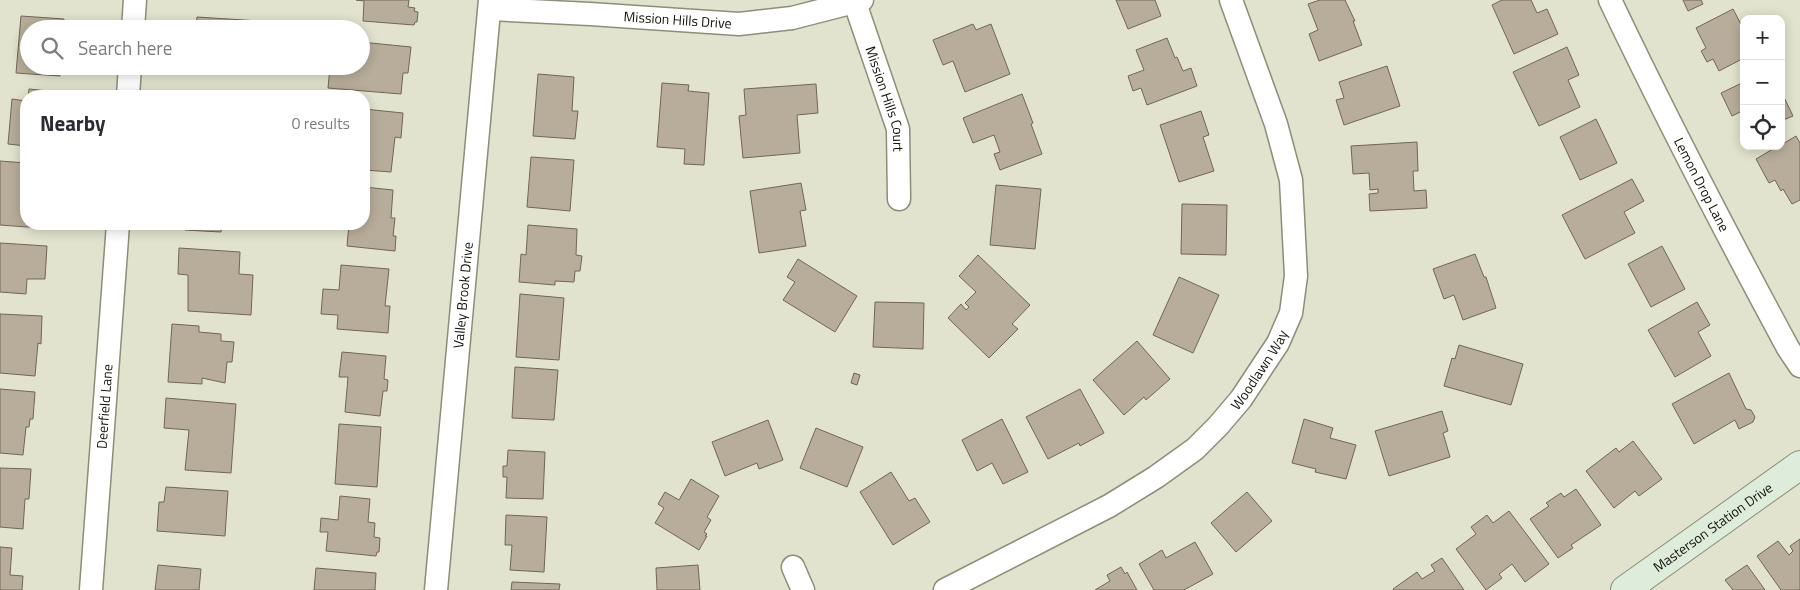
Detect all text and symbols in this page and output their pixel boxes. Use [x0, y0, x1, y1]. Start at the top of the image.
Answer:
street label: Mission Hills Drive [623, 5, 732, 33]
map controls [1740, 15, 1785, 150]
button: + [1740, 15, 1785, 60]
search box [20, 20, 370, 75]
text: Search here [78, 33, 172, 62]
icon: search [38, 34, 66, 62]
street label: Mission Hills Court [860, 43, 909, 152]
button: − [1740, 60, 1785, 105]
button: locate [1740, 105, 1785, 150]
text: Nearby [40, 107, 105, 139]
text: 0 results [291, 111, 350, 135]
street label: Lemon Drop Lane [1669, 133, 1735, 235]
street label: Valley Brook Drive [447, 241, 478, 349]
street label: Woodlawn Way [1225, 326, 1293, 414]
street label: Deerfield Lane [90, 363, 118, 450]
street label: Masterson Station Drive [1648, 477, 1777, 577]

